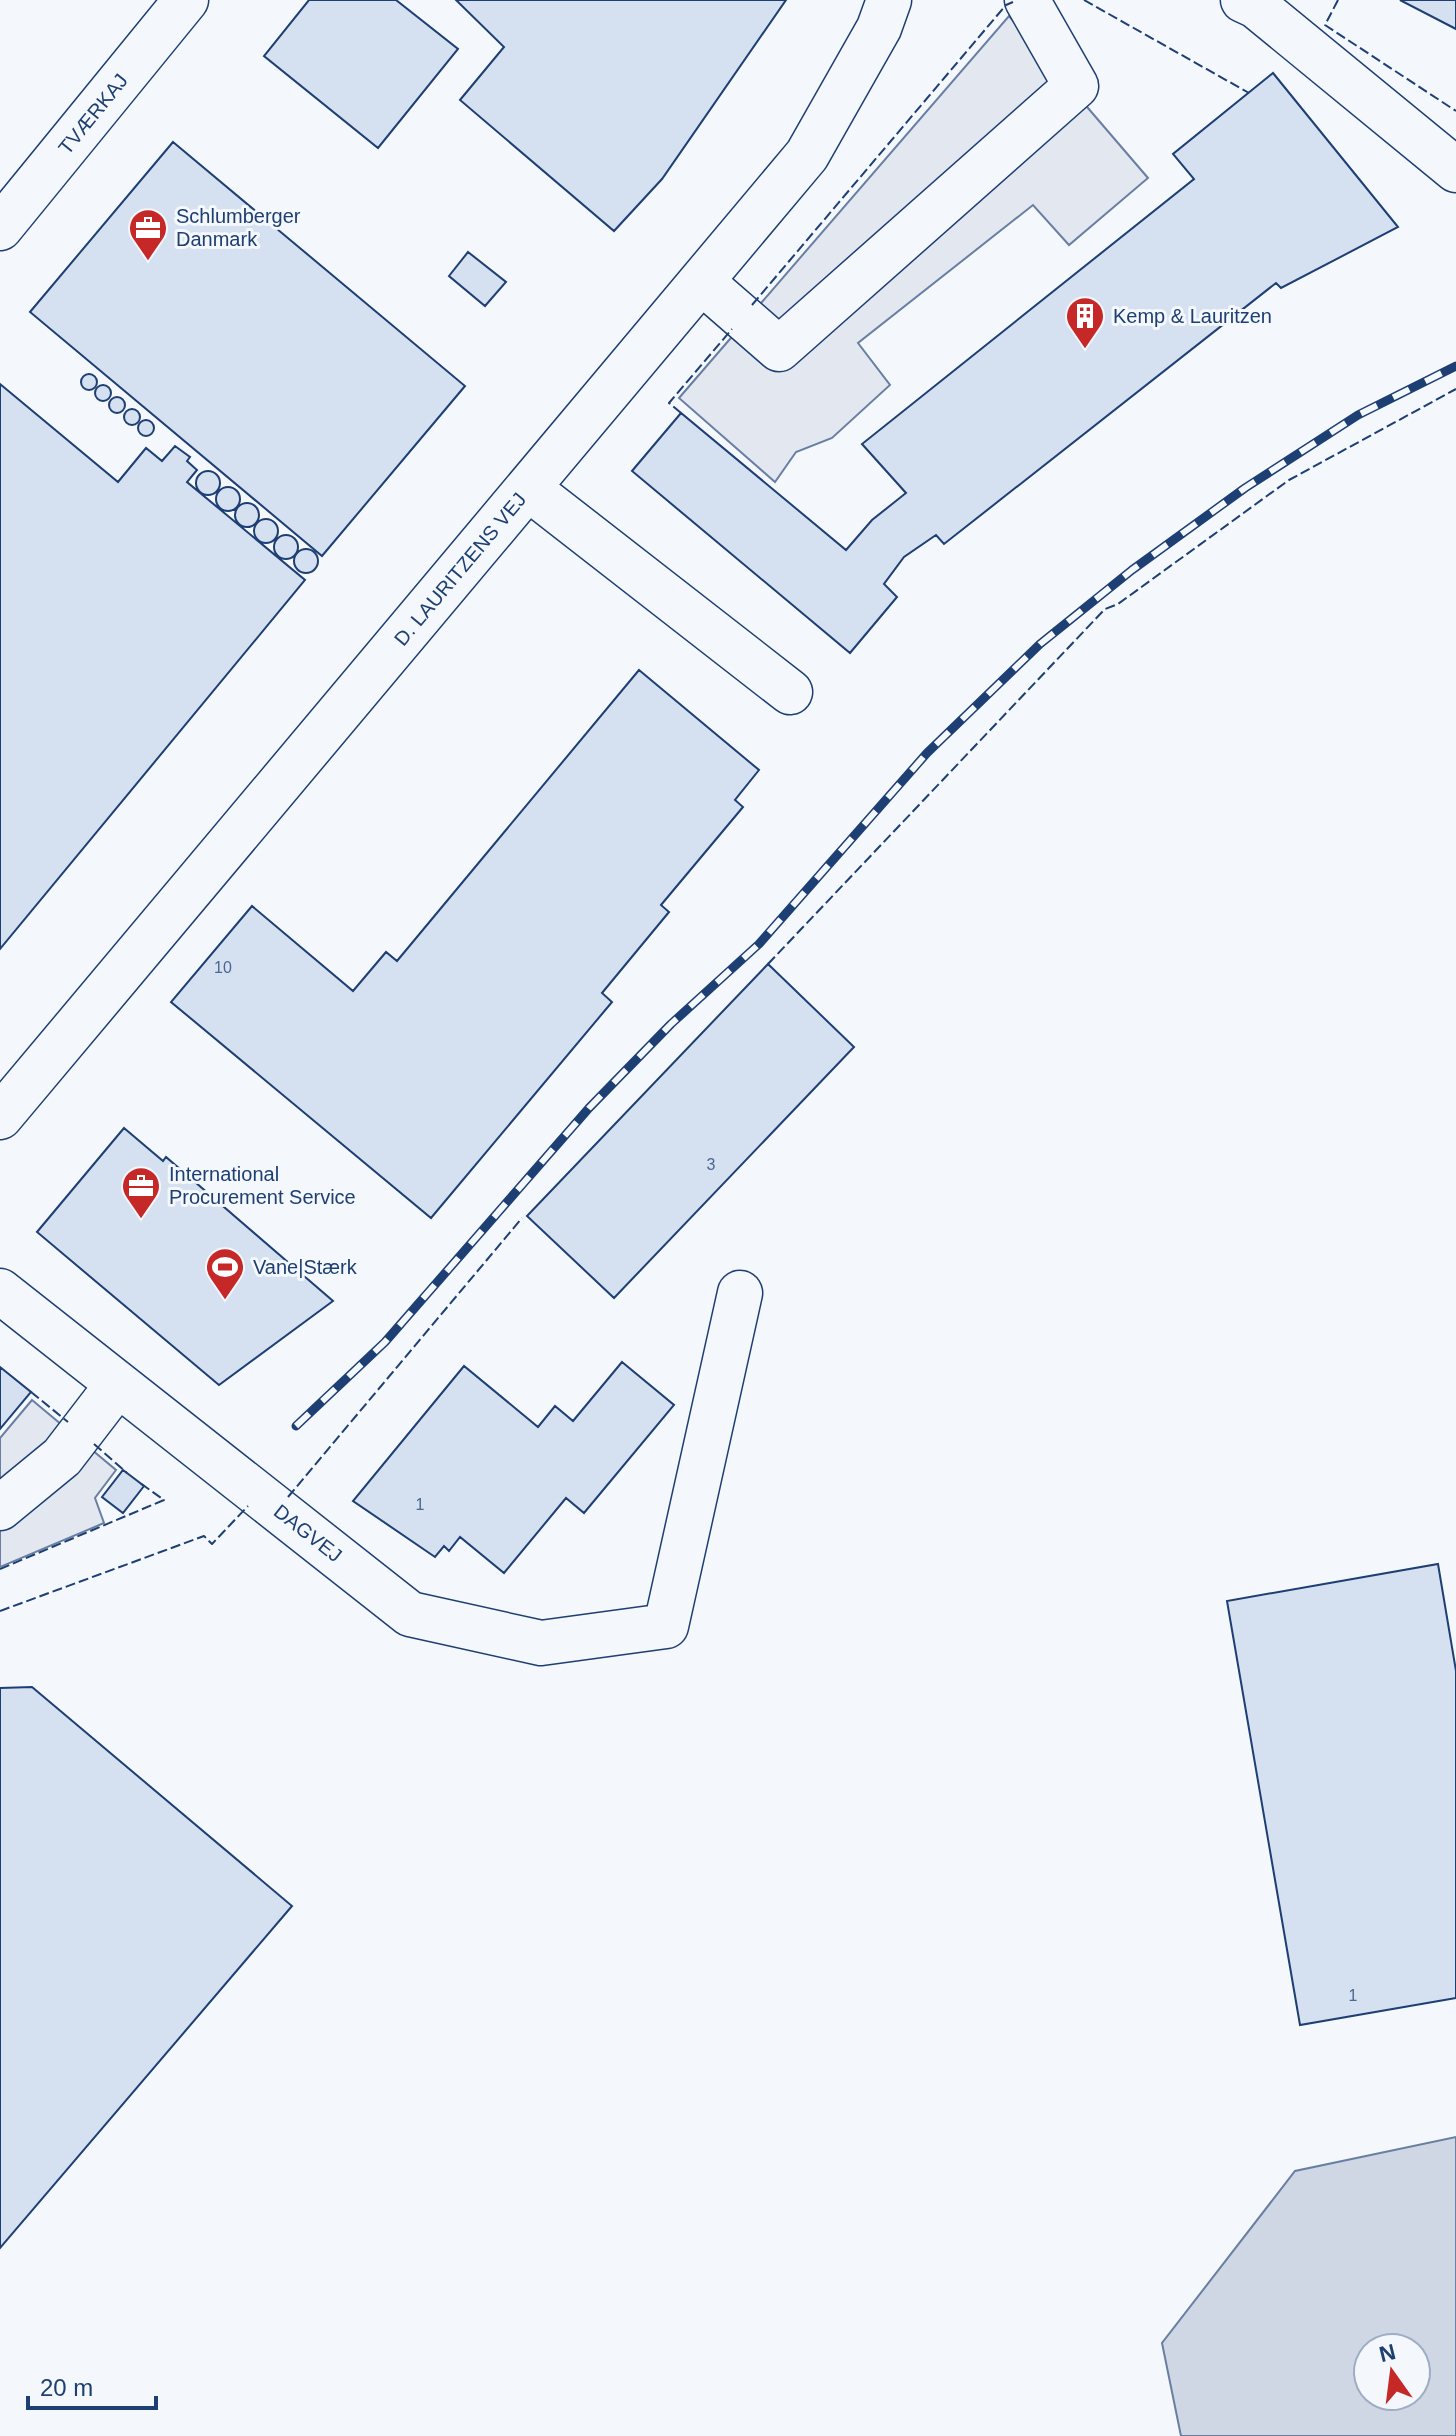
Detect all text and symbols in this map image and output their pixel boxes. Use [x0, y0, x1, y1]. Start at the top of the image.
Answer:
street label: TVÆRKAJ [54, 70, 132, 158]
place label: Schlumberger Danmark [176, 205, 301, 250]
office icon: Schlumberger Danmark [127, 207, 169, 262]
building icon: Kemp & Lauritzen [1064, 295, 1106, 350]
place label: Kemp & Lauritzen [1113, 305, 1272, 327]
street label: D. LAURITZENS VEJ [390, 488, 530, 650]
house number: 10 [214, 959, 232, 976]
house number: 3 [707, 1156, 716, 1173]
place label: International Procurement Service [169, 1163, 356, 1208]
office icon: International Procurement Service [120, 1165, 162, 1220]
sports icon: Vane|Stærk [204, 1246, 246, 1301]
place label: Vane|Stærk [253, 1256, 358, 1278]
house number: 1 [416, 1496, 425, 1513]
street label: DAGVEJ [270, 1500, 346, 1566]
house number: 1 [1349, 1987, 1358, 2004]
north arrow [1352, 2332, 1432, 2412]
text: N [1377, 2339, 1398, 2367]
scale bar [28, 2360, 156, 2410]
text: 20 m [40, 2374, 93, 2401]

